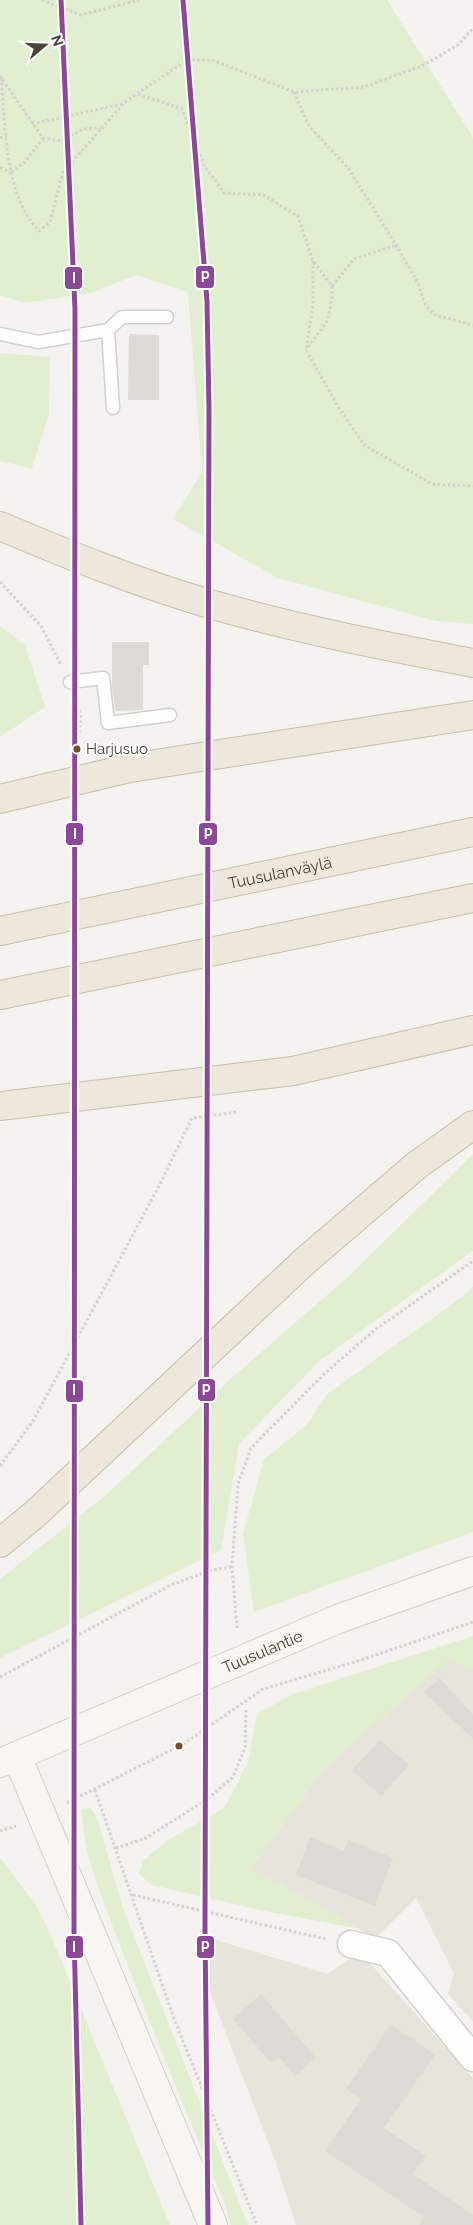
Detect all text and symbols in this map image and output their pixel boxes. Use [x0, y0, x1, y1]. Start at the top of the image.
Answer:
north arrow [20, 20, 70, 70]
text: N [48, 33, 67, 48]
line badge: P [195, 265, 215, 289]
line badge: I [64, 266, 83, 290]
text: P [201, 269, 210, 285]
text: I [72, 270, 76, 286]
place label: Harjusuo [86, 740, 148, 758]
marker: Harjusuo [72, 744, 82, 754]
line badge: I [65, 822, 84, 846]
line badge: P [198, 822, 218, 846]
text: I [73, 826, 77, 842]
text: P [204, 826, 213, 842]
street label: Tuusulanväylä [226, 852, 334, 893]
line badge: P [197, 1378, 216, 1402]
line badge: I [65, 1379, 84, 1403]
text: I [72, 1382, 76, 1398]
text: P [202, 1382, 211, 1398]
street label: Tuusulantie [219, 1626, 305, 1677]
unlabelled marker [174, 1741, 184, 1751]
line badge: I [65, 1935, 84, 1959]
line badge: P [196, 1935, 215, 1959]
text: I [72, 1939, 76, 1955]
text: P [201, 1939, 210, 1955]

